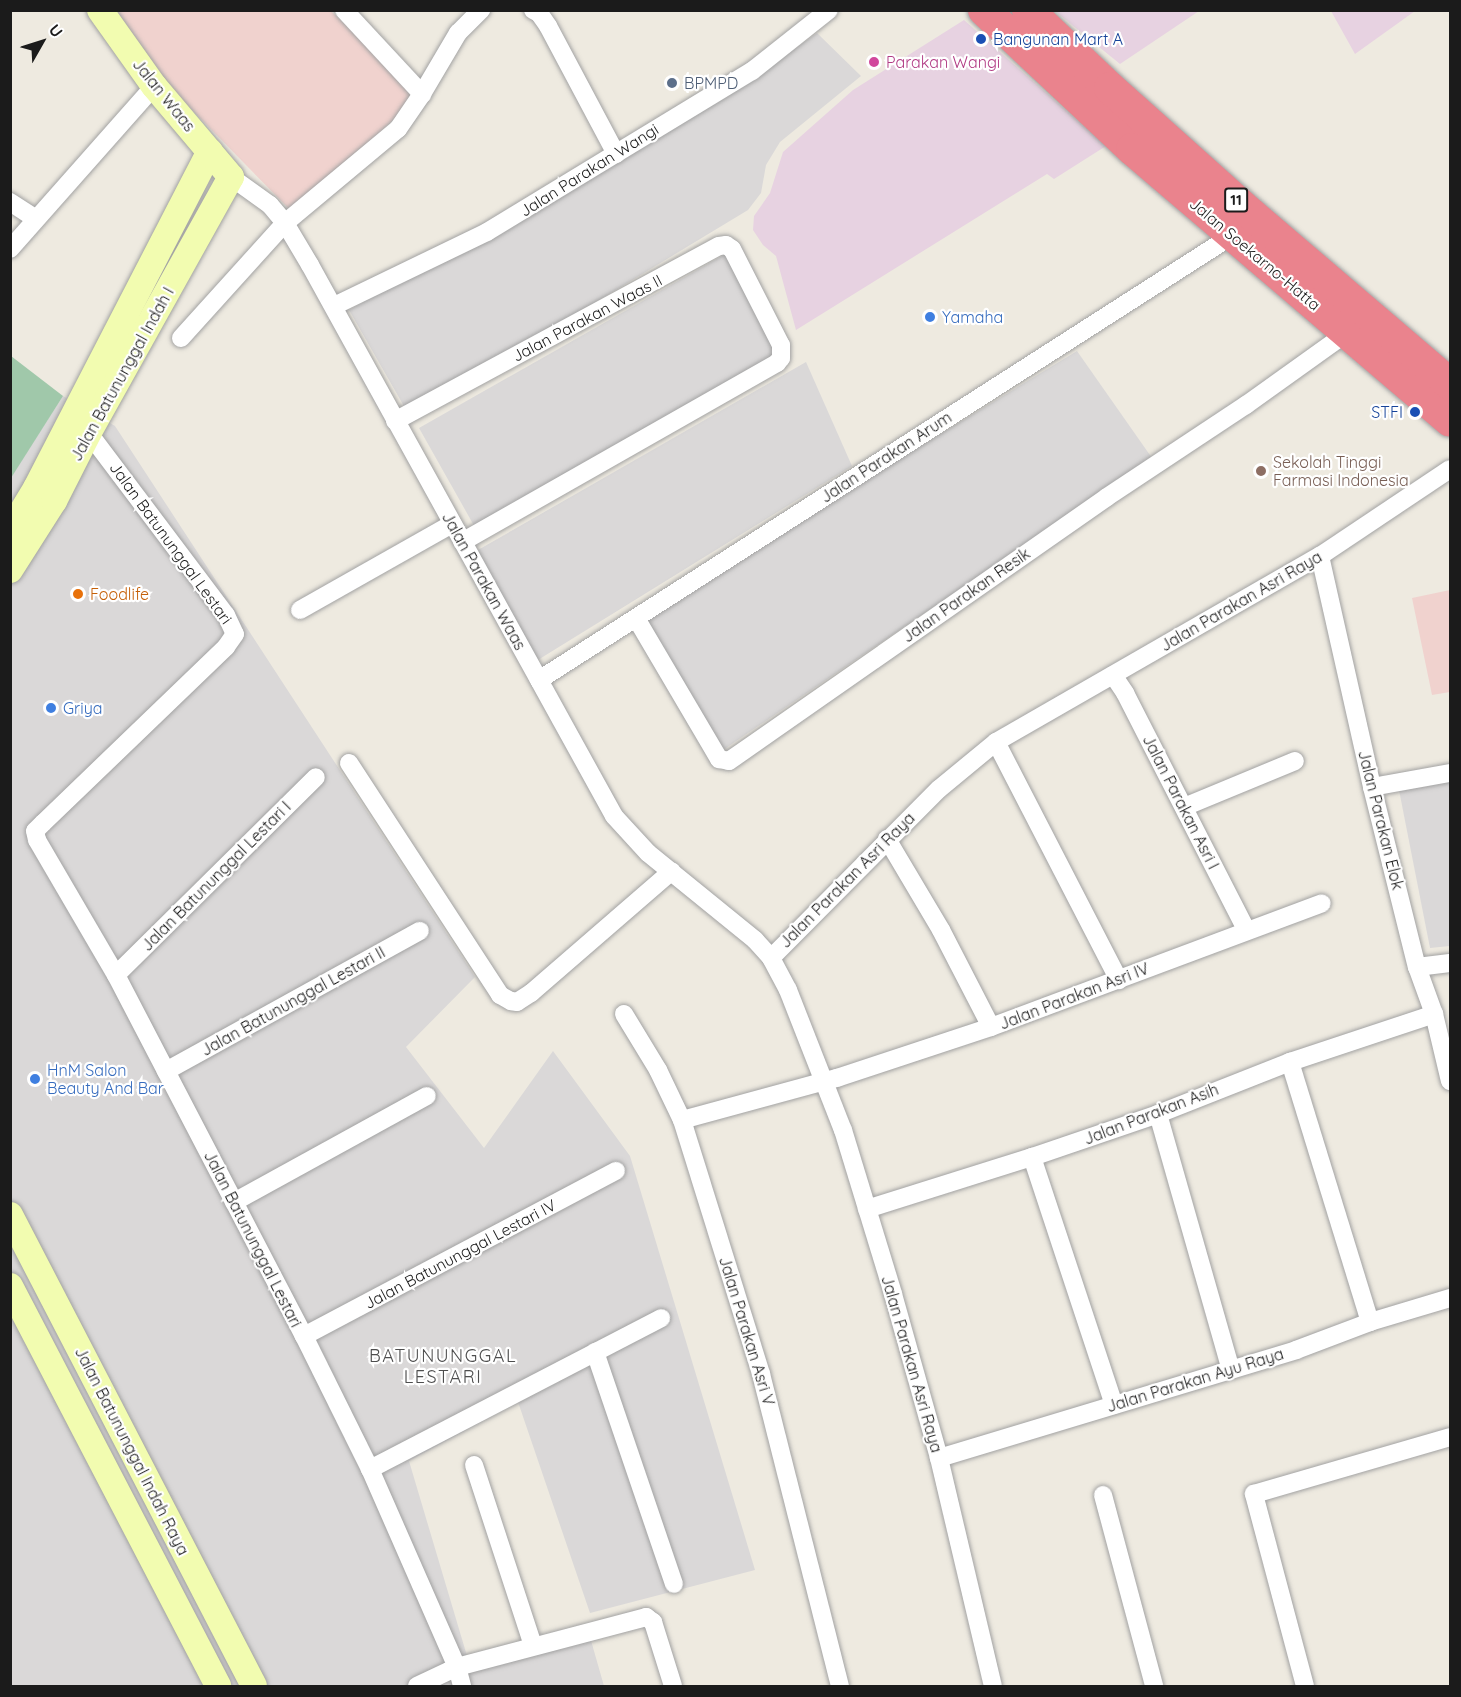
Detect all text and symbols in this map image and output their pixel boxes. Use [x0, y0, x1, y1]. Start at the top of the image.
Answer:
north arrow [12, 12, 72, 72]
text: U [45, 20, 67, 41]
place label: Bangunan Mart A [993, 29, 1123, 49]
marker: Bangunan Mart A [974, 32, 988, 46]
place label: Parakan Wangi [886, 52, 1000, 72]
street label: Jalan Waas [129, 55, 199, 135]
marker: Parakan Wangi [867, 55, 881, 69]
place label: BPMPD [684, 73, 738, 93]
marker: BPMPD [665, 76, 679, 90]
street label: Jalan Parakan Wangi [516, 119, 662, 221]
road number: 11 [1224, 188, 1248, 212]
street label: Jalan Soekarno-Hatta [1186, 194, 1324, 314]
street label: Jalan Parakan Waas II [509, 270, 665, 366]
street label: Jalan Batununggal Indah I [66, 284, 178, 464]
place label: Yamaha [942, 307, 1003, 327]
marker: Yamaha [923, 310, 937, 324]
place label: STFI [1371, 402, 1403, 422]
marker: STFI [1408, 405, 1422, 419]
street label: Jalan Parakan Arum [817, 407, 955, 507]
place label: Sekolah Tinggi Farmasi Indonesia [1273, 452, 1409, 490]
street label: Jalan Batununggal Lestari [106, 458, 236, 628]
marker: Sekolah Tinggi Farmasi Indonesia [1254, 464, 1268, 478]
street label: Jalan Parakan Waas [438, 509, 530, 653]
street label: Jalan Parakan Resik [898, 544, 1034, 646]
street label: Jalan Parakan Asri Raya [1157, 547, 1325, 655]
place label: Foodlife [90, 584, 149, 604]
marker: Foodlife [71, 587, 85, 601]
place label: Griya [63, 698, 102, 718]
marker: Griya [44, 701, 58, 715]
street label: Jalan Parakan Asri I [1139, 732, 1223, 872]
street label: Jalan Parakan Elok [1354, 748, 1408, 892]
street label: Jalan Batununggal Lestari I [137, 797, 295, 955]
street label: Jalan Parakan Asri Raya [775, 808, 919, 952]
street label: Jalan Batununggal Lestari II [197, 942, 389, 1060]
street label: Jalan Parakan Asri IV [996, 959, 1152, 1033]
place label: HnM Salon Beauty And Bar [47, 1060, 164, 1098]
marker: HnM Salon Beauty And Bar [28, 1072, 42, 1086]
street label: Jalan Parakan Asih [1081, 1079, 1221, 1149]
street label: Jalan Batununggal Lestari [200, 1148, 306, 1330]
street label: Jalan Batununggal Lestari IV [361, 1195, 559, 1313]
street label: Jalan Parakan Asri V [715, 1254, 779, 1408]
street label: Jalan Parakan Asri Raya [877, 1273, 947, 1455]
street label: Jalan Batununggal Indah Raya [71, 1344, 193, 1558]
street label: Jalan Parakan Ayu Raya [1104, 1344, 1286, 1416]
district label: BATUNUNGGAL LESTARI [369, 1346, 517, 1388]

